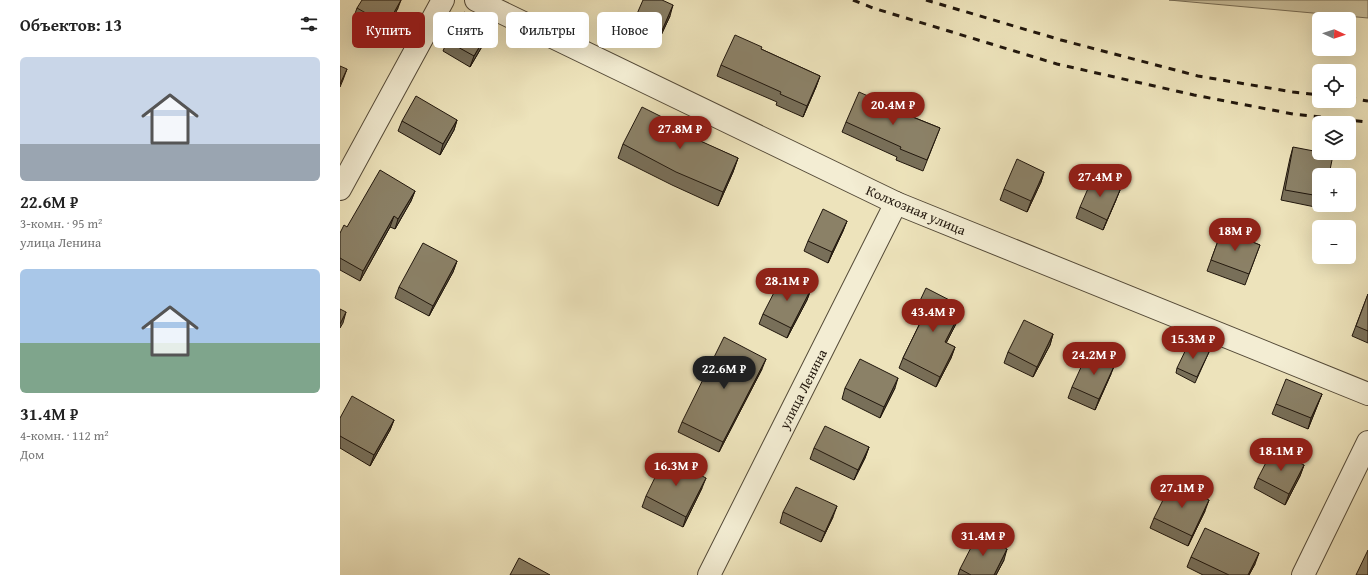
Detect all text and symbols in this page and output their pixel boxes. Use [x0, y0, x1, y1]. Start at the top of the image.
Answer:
text: Объектов: 13 [20, 12, 122, 37]
chip: Купить [352, 12, 425, 48]
chip: Снять [433, 12, 498, 48]
chip: Фильтры [506, 12, 589, 48]
chip: Новое [597, 12, 662, 48]
north arrow [1312, 12, 1356, 56]
map controls [1312, 12, 1356, 264]
icon: filters [298, 13, 320, 35]
button: locate [1312, 64, 1356, 108]
icon: home [134, 83, 206, 155]
pin: 20.4M ₽ [856, 92, 930, 126]
text: 20.4M ₽ [871, 95, 915, 114]
pin: 27.8M ₽ [643, 116, 717, 150]
button: layers [1312, 116, 1356, 160]
text: 27.8M ₽ [658, 119, 702, 138]
pin: 27.4M ₽ [1063, 164, 1137, 198]
text: 27.4M ₽ [1078, 167, 1122, 186]
button: + [1312, 168, 1356, 212]
street label: Колхозная улица [863, 180, 969, 240]
text: 22.6M ₽ [20, 189, 78, 214]
text: 3-комн. · 95 m² [20, 214, 102, 233]
pin: 18M ₽ [1207, 218, 1263, 252]
button: − [1312, 220, 1356, 264]
text: 18M ₽ [1218, 221, 1252, 240]
text: улица Ленина [20, 233, 101, 252]
pin: 28.1M ₽ [750, 268, 824, 302]
text: 28.1M ₽ [765, 271, 809, 290]
icon: home [134, 295, 206, 367]
pin: 43.4M ₽ [896, 299, 970, 333]
text: 43.4M ₽ [911, 302, 955, 321]
pin: 15.3M ₽ [1156, 326, 1230, 360]
text: 15.3M ₽ [1171, 329, 1215, 348]
pin: 24.2M ₽ [1057, 342, 1131, 376]
street label: улица Ленина [774, 345, 832, 433]
text: 24.2M ₽ [1072, 345, 1116, 364]
pin: 22.6M ₽ [687, 356, 761, 390]
text: 22.6M ₽ [702, 359, 746, 378]
text: 31.4M ₽ [20, 401, 78, 426]
text: 4-комн. · 112 m² [20, 426, 109, 445]
pin: 18.1M ₽ [1244, 438, 1318, 472]
text: 18.1M ₽ [1259, 441, 1303, 460]
text: Дом [20, 445, 44, 464]
pin: 16.3M ₽ [639, 453, 713, 487]
text: 16.3M ₽ [654, 456, 698, 475]
pin: 27.1M ₽ [1145, 475, 1219, 509]
text: 27.1M ₽ [1160, 478, 1204, 497]
pin: 31.4M ₽ [946, 523, 1020, 557]
text: 31.4M ₽ [961, 526, 1005, 545]

